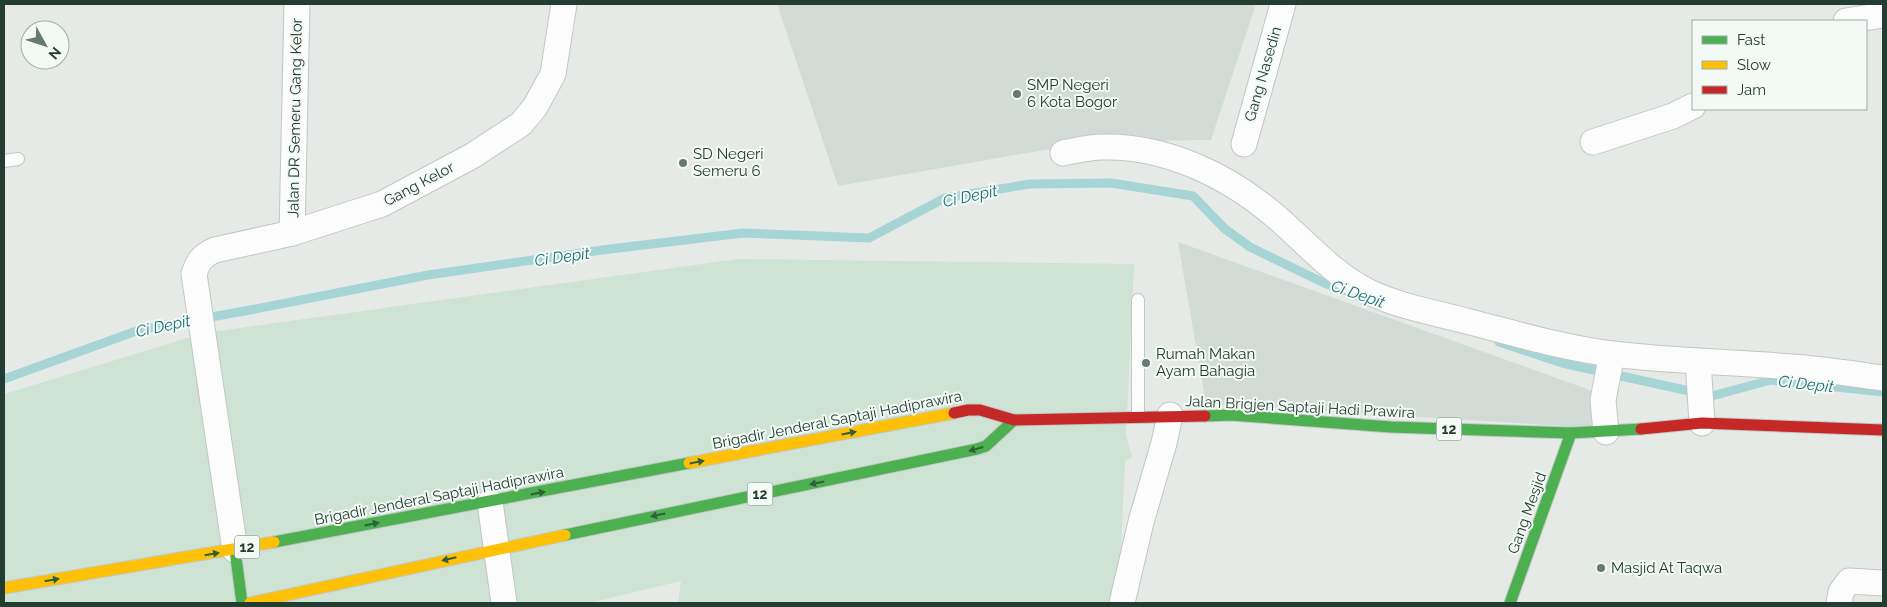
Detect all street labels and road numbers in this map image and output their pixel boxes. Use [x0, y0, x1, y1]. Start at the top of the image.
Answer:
street label: Jalan DR Semeru Gang Kelor [284, 17, 306, 218]
street label: Gang Nasedin [1241, 24, 1285, 124]
street label: Gang Kelor [381, 158, 458, 210]
street label: Brigadir Jenderal Saptaji Hadiprawira [711, 387, 963, 453]
street label: Jalan Brigjen Saptaji Hadi Prawira [1185, 392, 1415, 422]
road number: 12 [1436, 418, 1462, 440]
street label: Brigadir Jenderal Saptaji Hadiprawira [313, 463, 565, 529]
street label: Gang Mesjid [1504, 470, 1550, 556]
road number: 12 [748, 482, 772, 506]
road number: 12 [234, 536, 260, 558]

